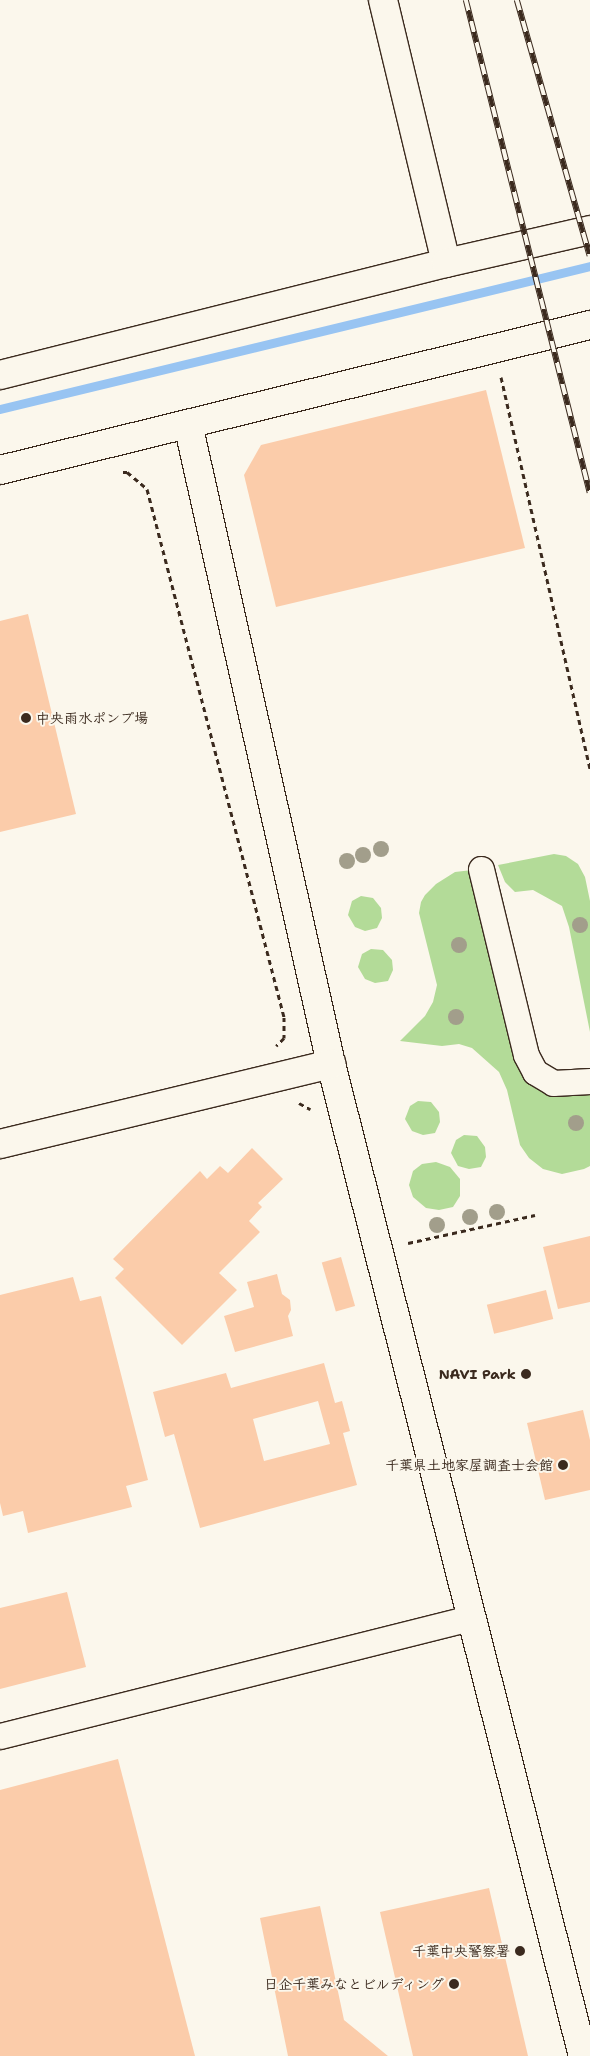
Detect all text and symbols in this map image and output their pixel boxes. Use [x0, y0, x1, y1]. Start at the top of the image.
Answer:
place label: 中央雨水ポンプ場 [36, 710, 148, 726]
marker: 中央雨水ポンプ場 [20, 712, 32, 724]
place label: NAVI Park [439, 1366, 516, 1382]
marker: NAVI Park [520, 1368, 532, 1380]
place label: 千葉県土地家屋調査士会館 [385, 1457, 553, 1473]
marker: 千葉県土地家屋調査士会館 [557, 1459, 569, 1471]
place label: 千葉中央警察署 [412, 1943, 510, 1959]
marker: 千葉中央警察署 [514, 1945, 526, 1957]
place label: 日企千葉みなとビルディング [262, 1976, 444, 1992]
marker: 日企千葉みなとビルディング [448, 1978, 460, 1990]

